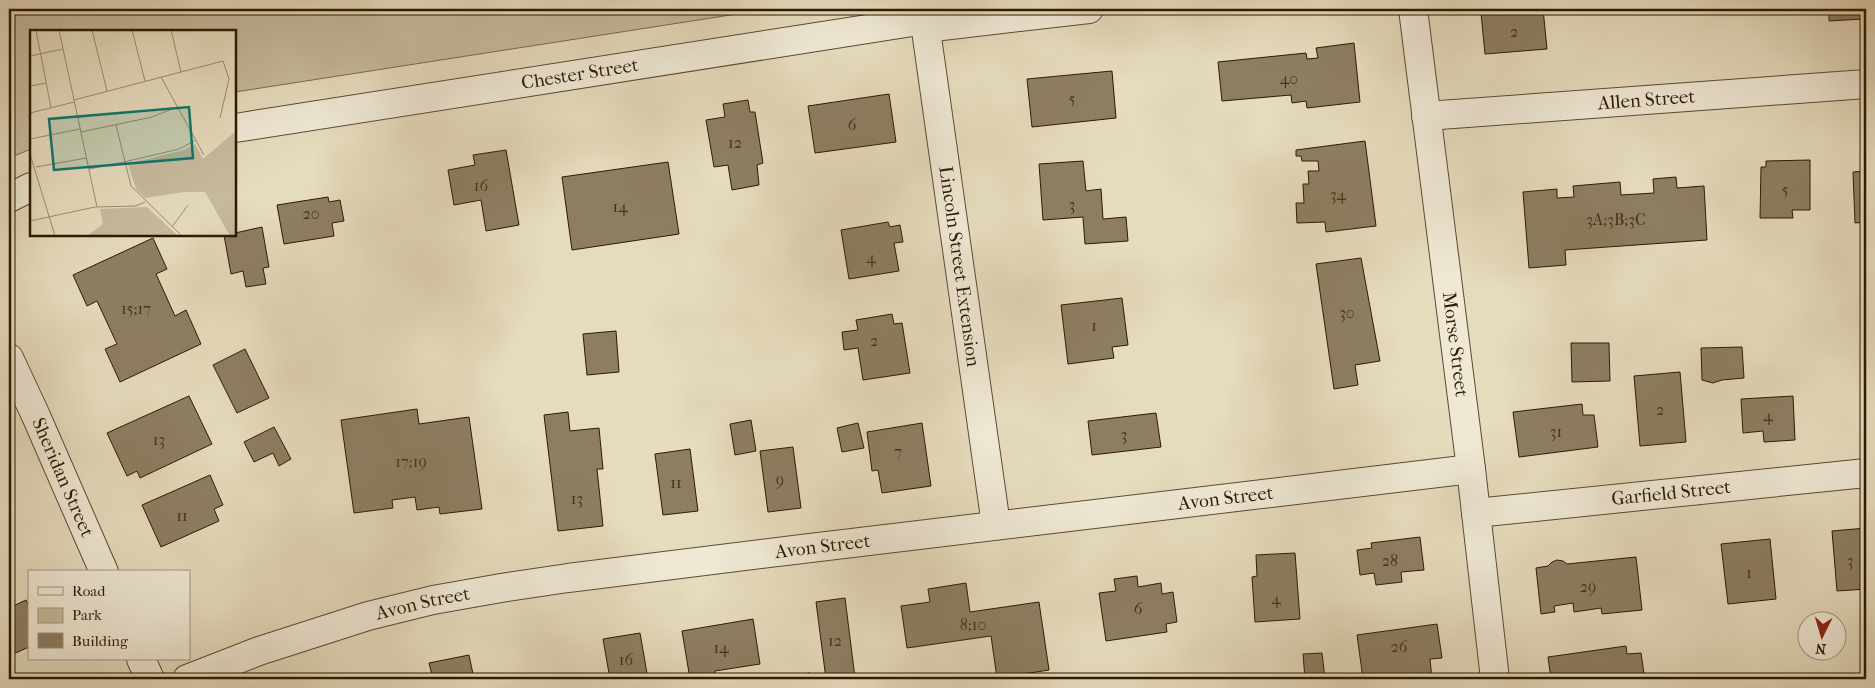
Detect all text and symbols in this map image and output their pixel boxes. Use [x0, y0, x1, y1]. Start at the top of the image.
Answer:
house number: 2 [1510, 22, 1518, 41]
inset map [30, 30, 236, 236]
street label: Chester Street [520, 54, 640, 94]
house number: 40 [1280, 69, 1298, 88]
street label: Allen Street [1596, 85, 1696, 115]
house number: 5 [1069, 89, 1076, 108]
house number: 6 [848, 115, 857, 134]
house number: 12 [728, 133, 742, 152]
street label: Lincoln Street Extension [934, 165, 984, 368]
house number: 16 [474, 176, 488, 195]
house number: 5 [1782, 180, 1789, 199]
house number: 34 [1330, 185, 1347, 204]
house number: 3 [1069, 195, 1075, 214]
house number: 14 [612, 197, 628, 216]
house number: 20 [302, 204, 320, 223]
house number: 3A;3B;3C [1586, 210, 1646, 229]
house number: 4 [866, 248, 876, 267]
street label: Morse Street [1438, 291, 1473, 398]
house number: 15;17 [121, 299, 151, 318]
house number: 30 [1339, 303, 1355, 322]
house number: 1 [1091, 316, 1097, 335]
house number: 2 [870, 331, 878, 350]
house number: 2 [1656, 400, 1664, 419]
house number: 4 [1763, 406, 1773, 425]
street label: Sheridan Street [27, 414, 98, 541]
house number: 31 [1550, 422, 1562, 441]
house number: 3 [1121, 425, 1127, 444]
house number: 13 [153, 430, 165, 449]
house number: 7 [894, 442, 902, 461]
house number: 17;19 [395, 452, 427, 471]
house number: 9 [776, 470, 784, 489]
house number: 11 [670, 473, 682, 492]
street label: Garfield Street [1610, 476, 1732, 510]
street label: Avon Street [1176, 482, 1275, 515]
house number: 13 [571, 489, 583, 508]
house number: 11 [176, 506, 188, 525]
street label: Avon Street [773, 530, 872, 563]
house number: 28 [1382, 551, 1398, 570]
house number: 3 [1847, 551, 1853, 570]
house number: 1 [1746, 563, 1752, 582]
legend [28, 570, 190, 660]
house number: 29 [1580, 577, 1596, 596]
text: Road [72, 582, 106, 600]
street label: Avon Street [372, 583, 472, 625]
house number: 4 [1271, 589, 1281, 608]
house number: 6 [1134, 599, 1143, 618]
text: Park [72, 606, 102, 624]
north arrow [1798, 610, 1848, 660]
house number: 8;10 [960, 615, 986, 634]
house number: 12 [828, 631, 842, 650]
text: Building [72, 632, 129, 650]
house number: 26 [1391, 637, 1408, 656]
house number: 14 [713, 638, 729, 657]
text: N [1815, 639, 1827, 657]
house number: 16 [619, 650, 633, 669]

